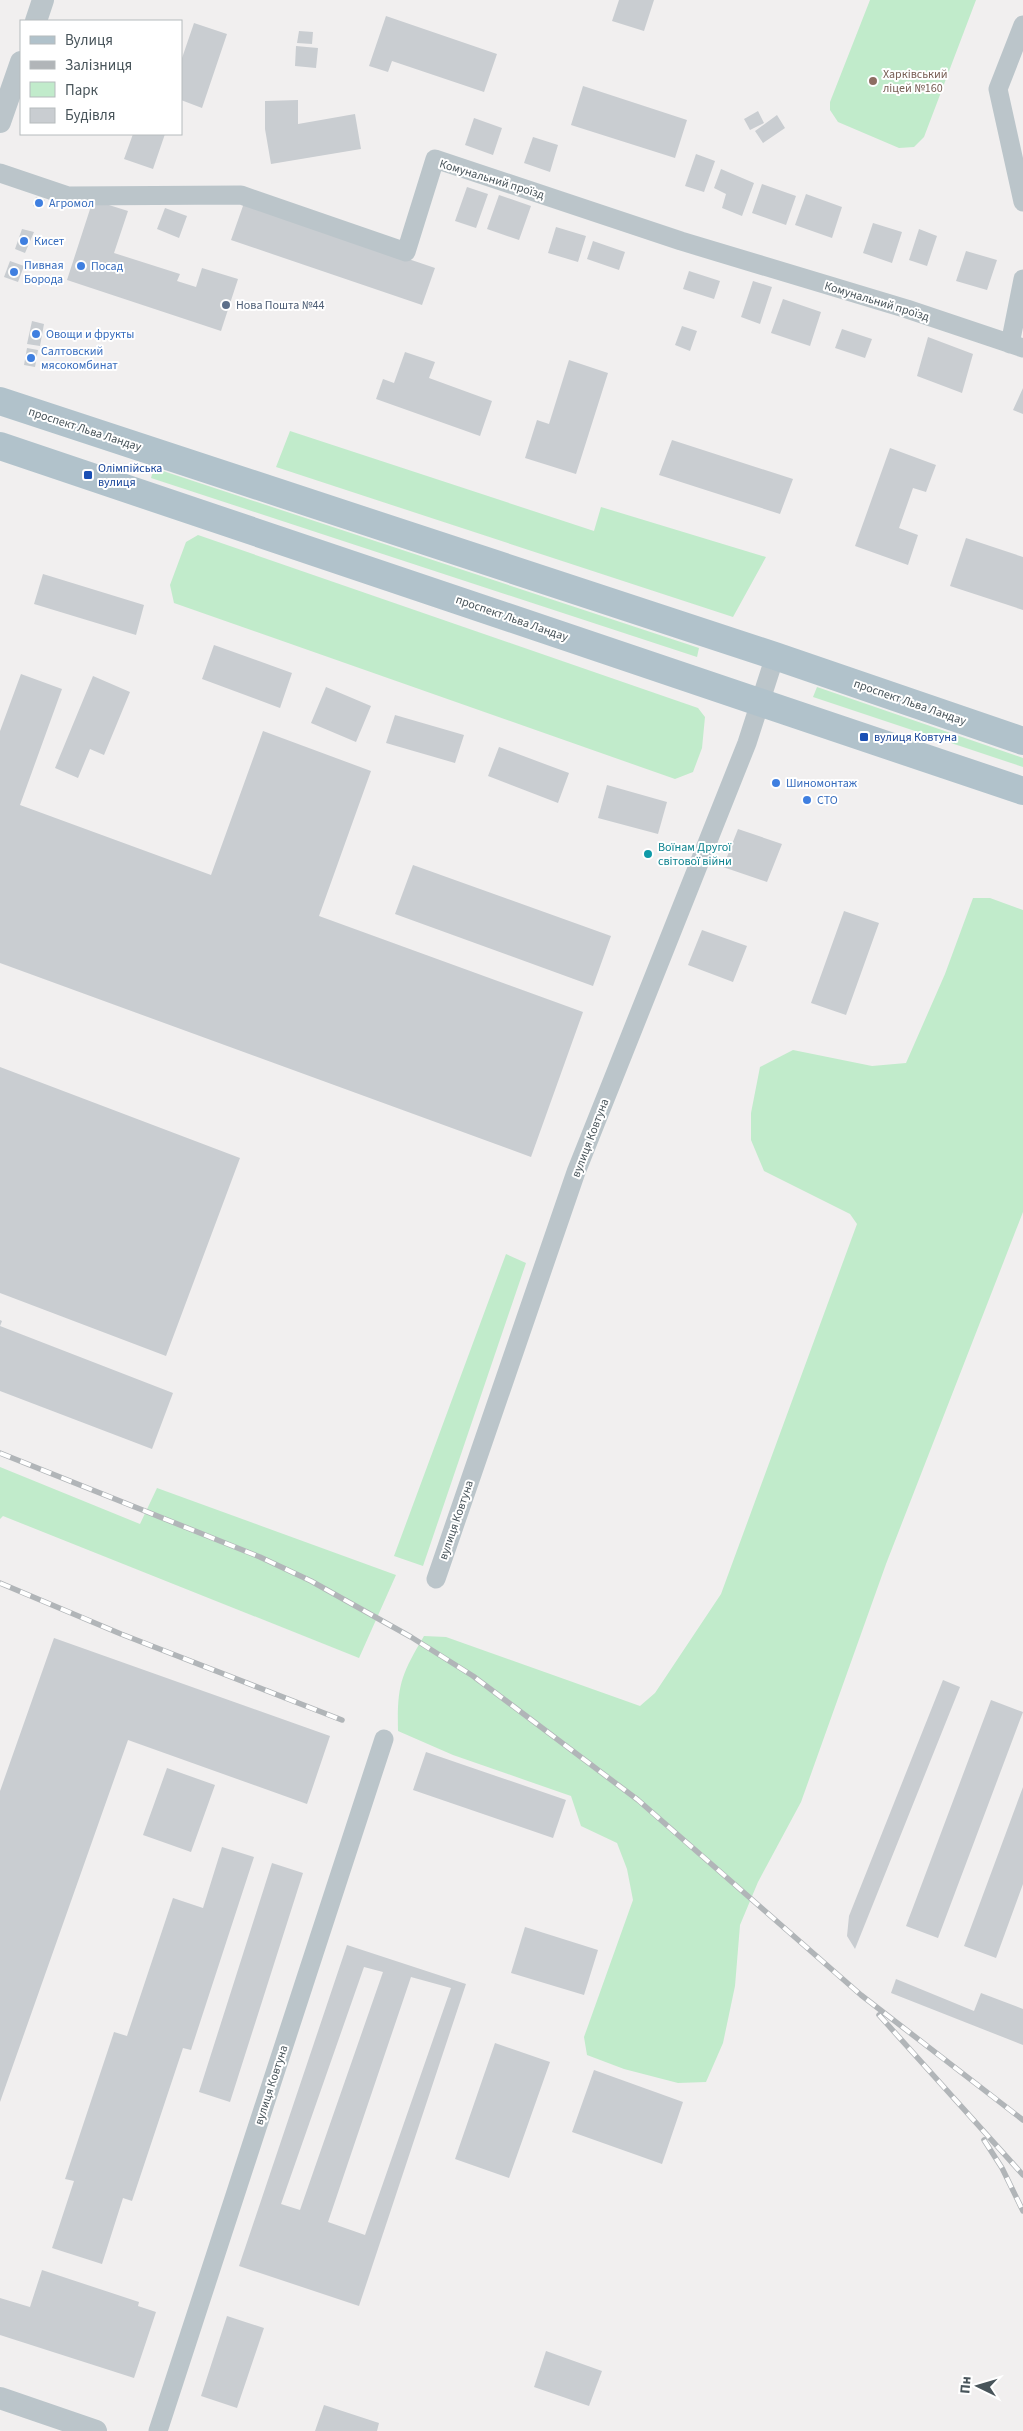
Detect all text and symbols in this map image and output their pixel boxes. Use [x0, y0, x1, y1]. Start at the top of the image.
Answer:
legend [20, 20, 182, 135]
text: Вулиця [65, 30, 113, 51]
text: Залізниця [65, 55, 132, 76]
place label: Харківський ліцей №160 [883, 66, 948, 97]
marker: Харківський ліцей №160 [867, 75, 879, 87]
text: Парк [65, 80, 99, 101]
text: Будівля [65, 105, 115, 126]
street label: Комунальний проїзд [437, 155, 547, 204]
place label: Агромол [49, 195, 94, 212]
marker: Агромол [33, 197, 45, 209]
place label: Кисет [34, 233, 65, 250]
marker: Кисет [18, 235, 30, 247]
place label: Пивная Борода [24, 257, 64, 288]
place label: Посад [91, 258, 124, 275]
marker: Посад [75, 260, 87, 272]
marker: Пивная Борода [8, 266, 20, 278]
street label: Комунальний проїзд [822, 277, 932, 326]
place label: Нова Пошта №44 [236, 297, 324, 314]
marker: Нова Пошта №44 [220, 299, 232, 311]
place label: Овощи и фрукты [46, 326, 134, 343]
marker: Овощи и фрукты [30, 328, 42, 340]
place label: Салтовский мясокомбинат [41, 343, 118, 374]
marker: Салтовский мясокомбинат [25, 352, 37, 364]
street label: проспект Льва Ландау [26, 403, 144, 456]
place label: Олімпійська вулиця [98, 460, 162, 491]
marker: Олімпійська вулиця [82, 469, 94, 481]
street label: проспект Льва Ландау [453, 591, 571, 646]
street label: проспект Льва Ландау [851, 675, 969, 730]
place label: вулиця Ковтуна [874, 729, 957, 746]
marker: вулиця Ковтуна [858, 731, 870, 743]
place label: Шиномонтаж [786, 775, 858, 792]
marker: Шиномонтаж [770, 777, 782, 789]
place label: СТО [817, 792, 838, 809]
marker: СТО [801, 794, 813, 806]
place label: Воїнам Другої світової війни [658, 839, 732, 870]
marker: Воїнам Другої світової війни [642, 848, 654, 860]
street label: вулиця Ковтуна [568, 1096, 613, 1180]
street label: вулиця Ковтуна [435, 1478, 478, 1562]
street label: вулиця Ковтуна [251, 2043, 292, 2127]
north arrow [953, 2361, 1003, 2411]
text: Пн [955, 2375, 977, 2395]

